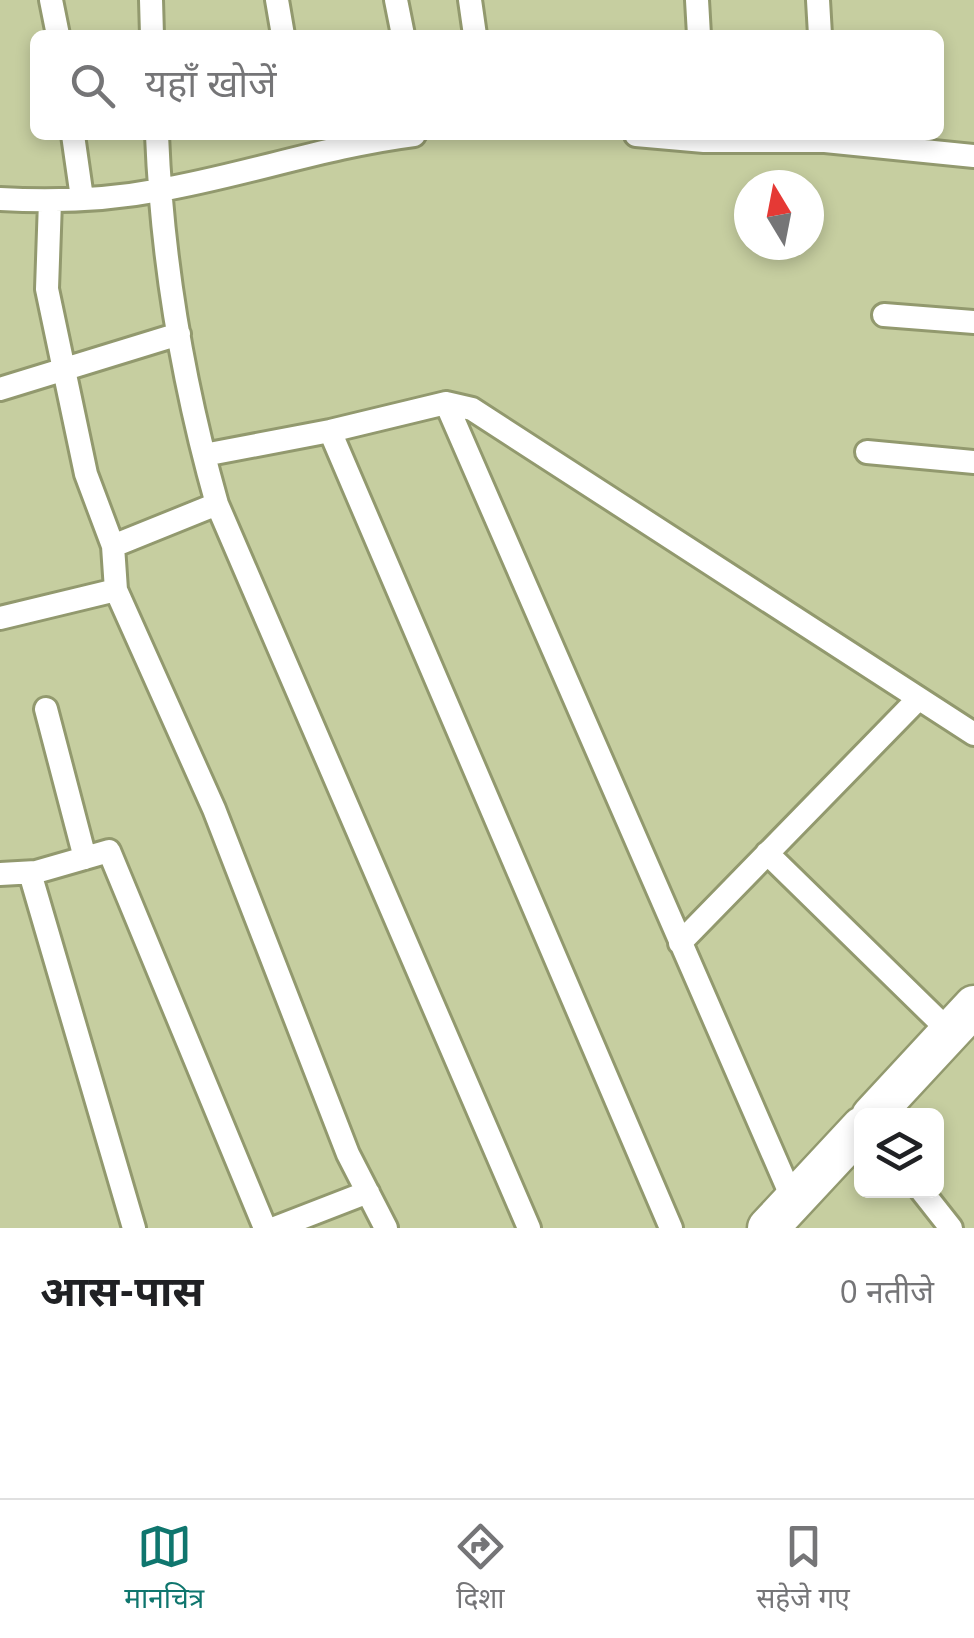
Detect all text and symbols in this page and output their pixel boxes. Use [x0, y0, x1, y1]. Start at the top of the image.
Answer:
search box [30, 30, 944, 140]
icon: search [65, 58, 120, 113]
text: यहाँ खोजें [145, 58, 276, 107]
north arrow [734, 170, 824, 260]
map controls [854, 1108, 944, 1198]
button: layers [854, 1108, 944, 1198]
text: आस-पास [40, 1263, 203, 1318]
text: 0 नतीजे [840, 1270, 934, 1312]
tab: मानचित्र [124, 1519, 204, 1619]
tab: दिशा [453, 1519, 508, 1619]
tab: सहेजे गए [756, 1519, 850, 1619]

